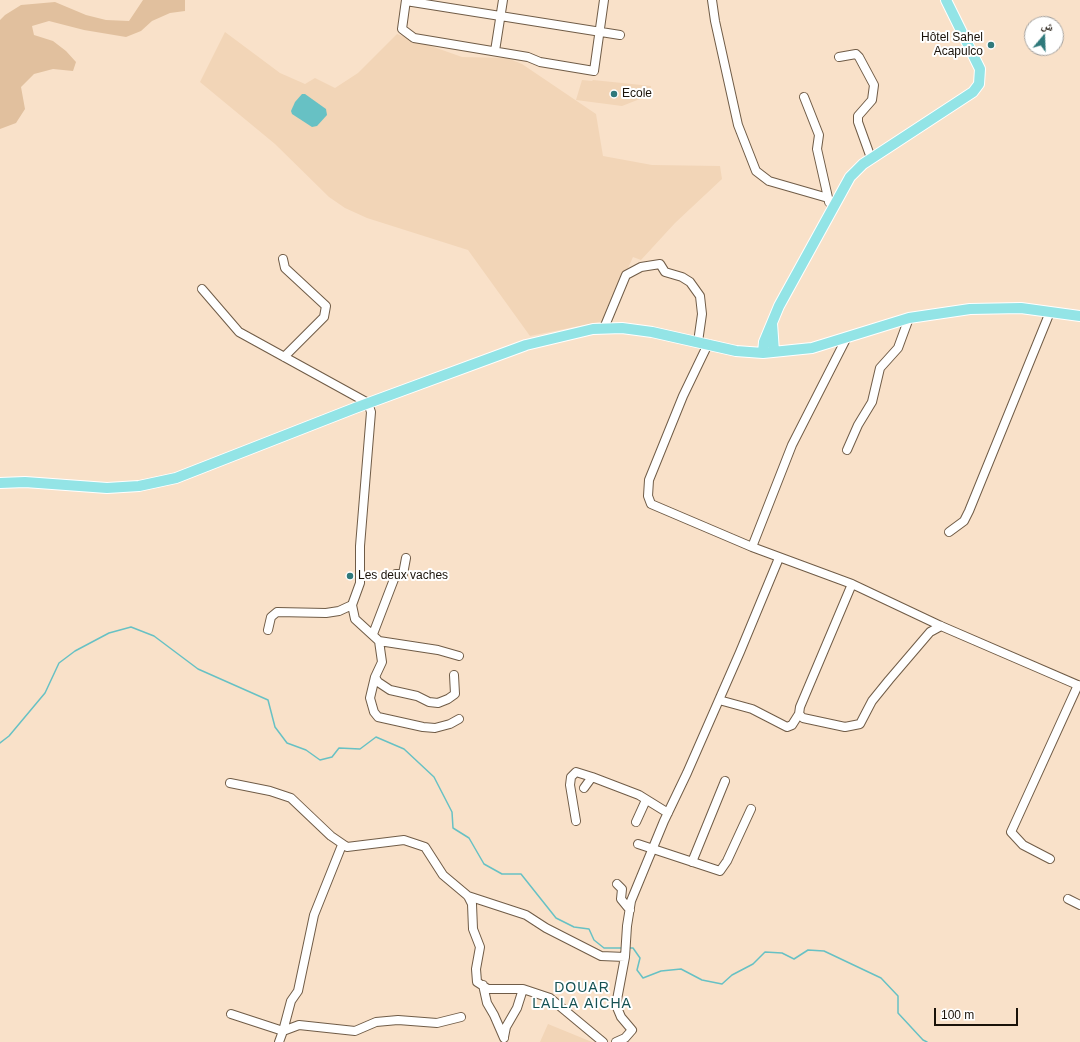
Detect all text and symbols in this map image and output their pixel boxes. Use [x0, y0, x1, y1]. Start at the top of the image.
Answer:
north arrow [1024, 16, 1064, 56]
text: ش [1040, 18, 1055, 33]
place label: Hôtel Sahel Acapulco [921, 31, 983, 59]
marker: Hôtel Sahel Acapulco [986, 40, 996, 50]
place label: Ecole [622, 87, 652, 101]
marker: Ecole [609, 89, 619, 99]
place label: Les deux vaches [358, 569, 448, 583]
marker: Les deux vaches [345, 571, 355, 581]
district label: DOUAR LALLA AICHA [532, 980, 632, 1012]
scale bar [936, 1000, 1020, 1026]
text: 100 m [941, 1008, 974, 1022]

